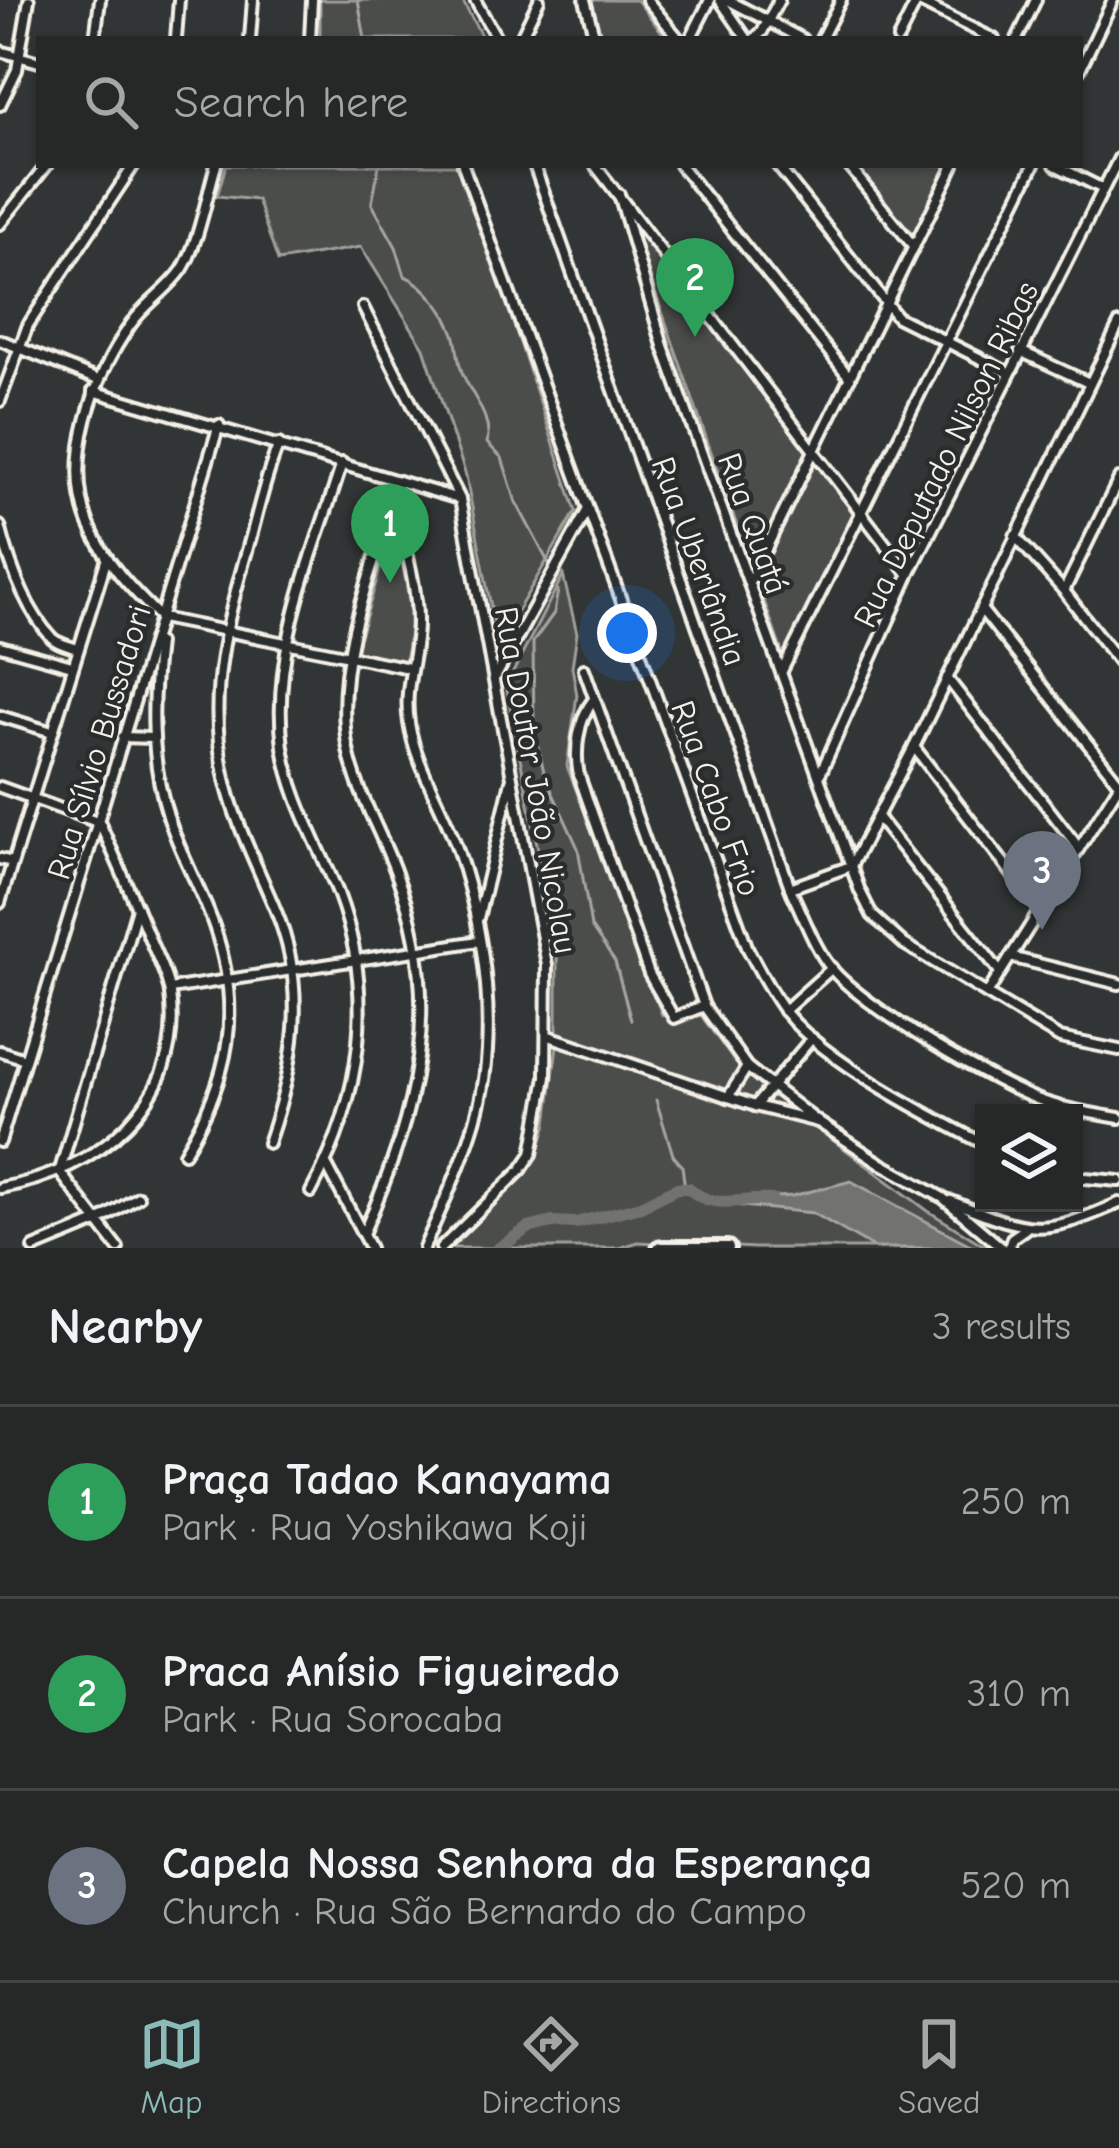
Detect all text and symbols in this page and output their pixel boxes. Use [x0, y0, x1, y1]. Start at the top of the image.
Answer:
search box [36, 36, 1083, 168]
icon: search [78, 69, 144, 135]
text: Search here [174, 76, 408, 128]
pin: 2 [656, 238, 734, 337]
street label: Rua Deputado Nilson Ribas [846, 275, 1046, 634]
street label: Rua Quatá [710, 448, 796, 599]
street label: Rua Uberlândia [644, 452, 754, 671]
pin: 1 [351, 484, 429, 583]
street label: Rua Sílvio Bussadori [39, 601, 159, 884]
your location [597, 603, 657, 663]
street label: Rua Doutor João Nicolau [487, 604, 585, 957]
street label: Rua Cabo Frio [663, 695, 769, 901]
pin: 3 [1003, 831, 1081, 930]
map controls [975, 1104, 1083, 1212]
button: layers [975, 1104, 1083, 1212]
text: Nearby [48, 1297, 202, 1356]
text: 3 results [932, 1304, 1071, 1349]
text: Praça Tadao Kanayama [162, 1453, 612, 1505]
text: 1 [79, 1479, 95, 1524]
text: 250 m [960, 1479, 1071, 1524]
text: Park · Rua Yoshikawa Koji [162, 1505, 587, 1550]
text: Praca Anísio Figueiredo [162, 1645, 620, 1697]
text: 2 [77, 1671, 97, 1716]
text: 310 m [967, 1671, 1071, 1716]
text: Park · Rua Sorocaba [162, 1697, 503, 1742]
text: Capela Nossa Senhora da Esperança [162, 1837, 872, 1889]
text: 3 [77, 1863, 97, 1908]
text: 520 m [960, 1863, 1071, 1908]
text: Church · Rua São Bernardo do Campo [162, 1889, 807, 1934]
tab: Map [139, 2011, 205, 2121]
tab: Directions [482, 2011, 621, 2121]
tab: Saved [898, 2011, 980, 2121]

